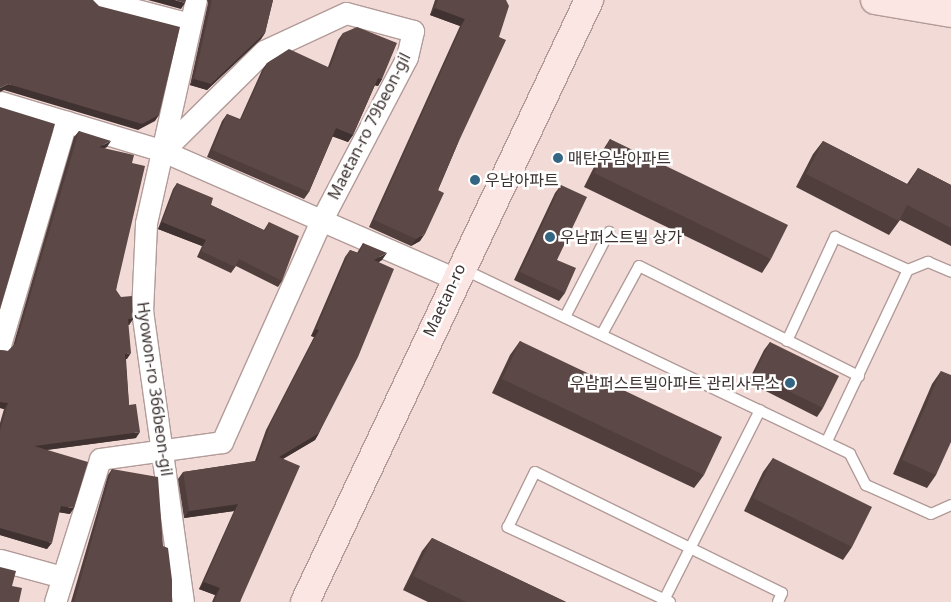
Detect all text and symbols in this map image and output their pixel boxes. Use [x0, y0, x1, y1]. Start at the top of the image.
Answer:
street label: Maetan-ro 79beon-gil [324, 49, 414, 203]
place label: 매탄우남아파트 [568, 148, 671, 168]
marker: 매탄우남아파트 [552, 152, 564, 164]
place label: 우남아파트 [485, 170, 559, 190]
marker: 우남아파트 [469, 174, 481, 186]
place label: 우남퍼스트빌 상가 [560, 227, 682, 247]
marker: 우남퍼스트빌 상가 [544, 231, 556, 243]
street label: Maetan-ro [419, 260, 469, 340]
street label: Hyowon-ro 366beon-gil [133, 301, 177, 477]
place label: 우남퍼스트빌아파트 관리사무소 [570, 373, 780, 393]
marker: 우남퍼스트빌아파트 관리사무소 [784, 377, 796, 389]

